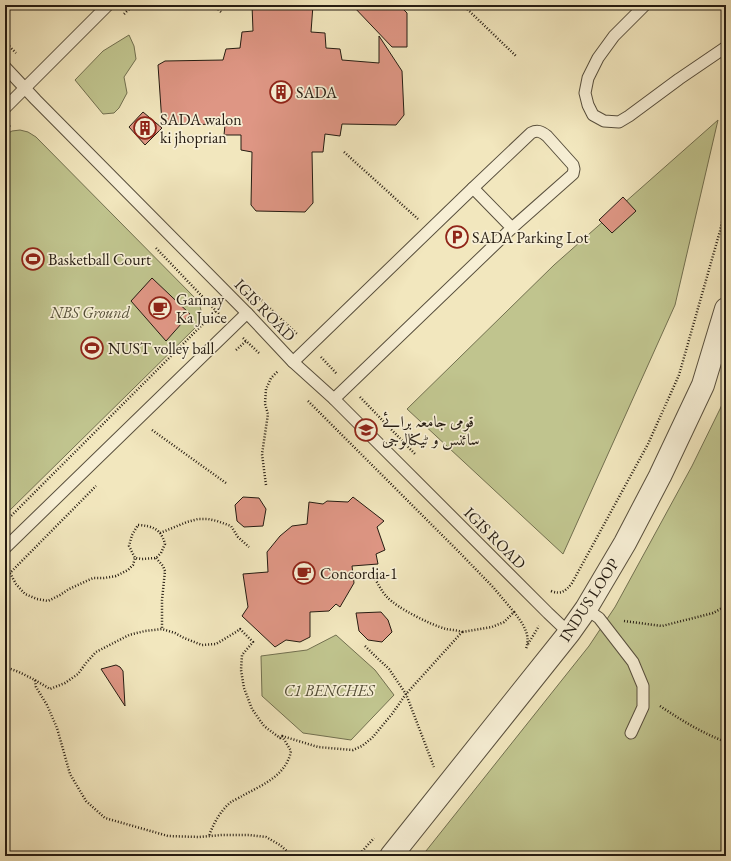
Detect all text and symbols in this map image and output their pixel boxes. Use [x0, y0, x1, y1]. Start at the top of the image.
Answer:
building icon: SADA [268, 79, 294, 105]
place label: SADA [296, 82, 338, 103]
place label: SADA walon ki jhoprian [160, 109, 242, 148]
building icon: SADA walon ki jhoprian [132, 115, 158, 141]
parking icon: SADA Parking Lot [444, 224, 470, 250]
place label: SADA Parking Lot [472, 227, 588, 248]
sports icon: Basketball Court [20, 246, 46, 272]
place label: Basketball Court [48, 249, 151, 270]
street label: IGIS ROAD [230, 274, 300, 346]
place label: Gannay Ka Juice [176, 289, 227, 328]
cafe icon: Gannay Ka Juice [147, 295, 173, 321]
park label: NBS Ground [49, 302, 131, 323]
sports icon: NUST volley ball [79, 335, 105, 361]
place label: NUST volley ball [108, 338, 214, 359]
place label: قومی جامعہ برائے سائنس و ٹیکنالوجی [382, 411, 480, 450]
school or university icon: قومی جامعہ برائے سائنس و ٹیکنالوجی [353, 417, 379, 443]
street label: IGIS ROAD [459, 502, 531, 574]
street label: INDUS LOOP [554, 554, 624, 646]
cafe icon: Concordia-1 [291, 560, 317, 586]
place label: Concordia-1 [320, 563, 398, 584]
park label: C1 BENCHES [284, 680, 376, 701]

